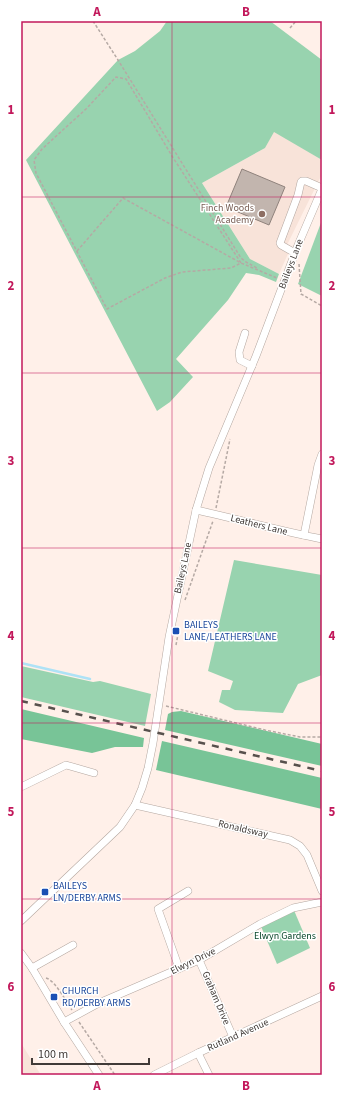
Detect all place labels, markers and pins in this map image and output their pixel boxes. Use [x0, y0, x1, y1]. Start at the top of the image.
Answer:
place label: Finch Woods Academy [201, 201, 254, 227]
marker: Finch Woods Academy [257, 209, 267, 219]
place label: BAILEYS LANE/LEATHERS LANE [184, 618, 277, 644]
marker: BAILEYS LANE/LEATHERS LANE [171, 626, 181, 636]
place label: BAILEYS LN/DERBY ARMS [53, 879, 121, 905]
marker: BAILEYS LN/DERBY ARMS [40, 887, 50, 897]
place label: CHURCH RD/DERBY ARMS [62, 984, 131, 1010]
marker: CHURCH RD/DERBY ARMS [49, 992, 59, 1002]

